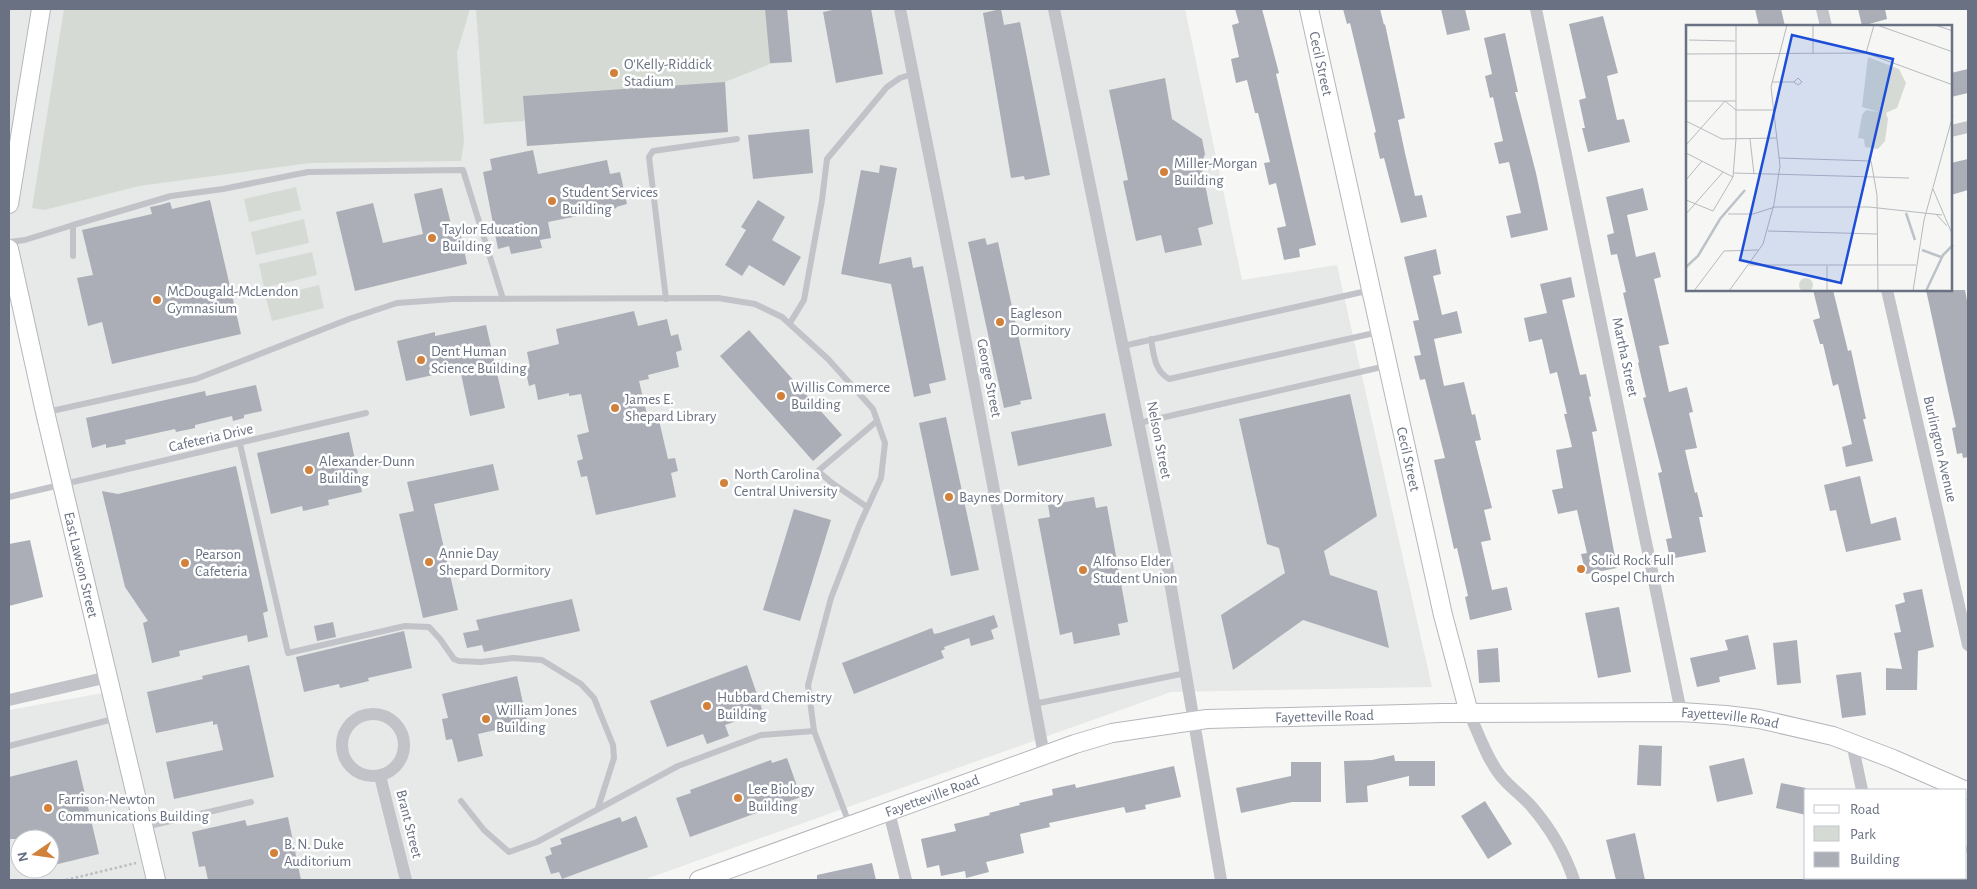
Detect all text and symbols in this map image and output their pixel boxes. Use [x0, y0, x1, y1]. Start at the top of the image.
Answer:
inset map [1686, 25, 1952, 291]
street label: Cecil Street [1307, 30, 1336, 97]
place label: O'Kelly-Riddick Stadium [624, 57, 712, 89]
marker: O'Kelly-Riddick Stadium [608, 67, 620, 79]
place label: Miller-Morgan Building [1174, 156, 1258, 188]
marker: Miller-Morgan Building [1158, 166, 1170, 178]
place label: Student Services Building [562, 185, 658, 217]
marker: Student Services Building [546, 195, 558, 207]
place label: Taylor Education Building [442, 222, 538, 254]
marker: Taylor Education Building [426, 232, 438, 244]
place label: McDougald-McLendon Gymnasium [167, 284, 298, 316]
marker: McDougald-McLendon Gymnasium [151, 294, 163, 306]
place label: Eagleson Dormitory [1010, 306, 1071, 338]
marker: Eagleson Dormitory [994, 316, 1006, 328]
street label: Martha Street [1609, 316, 1641, 398]
street label: George Street [974, 337, 1004, 419]
place label: Dent Human Science Building [431, 344, 527, 376]
marker: Dent Human Science Building [415, 354, 427, 366]
place label: Willis Commerce Building [791, 380, 890, 412]
marker: Willis Commerce Building [775, 390, 787, 402]
place label: James E. Shepard Library [625, 392, 717, 424]
street label: Burlington Avenue [1920, 394, 1960, 504]
street label: Nelson Street [1144, 400, 1174, 480]
marker: James E. Shepard Library [609, 402, 621, 414]
street label: Cafeteria Drive [167, 421, 255, 455]
street label: Cecil Street [1394, 426, 1423, 493]
place label: Alexander-Dunn Building [319, 454, 415, 486]
marker: Alexander-Dunn Building [303, 464, 315, 476]
place label: North Carolina Central University [734, 467, 838, 499]
marker: North Carolina Central University [718, 477, 730, 489]
place label: Baynes Dormitory [959, 490, 1064, 505]
marker: Baynes Dormitory [943, 491, 955, 503]
street label: East Lawson Street [61, 510, 101, 619]
place label: Annie Day Shepard Dormitory [439, 546, 551, 578]
place label: Pearson Cafeteria [195, 547, 248, 579]
place label: Solid Rock Full Gospel Church [1591, 553, 1675, 585]
place label: Alfonso Elder Student Union [1093, 554, 1178, 586]
marker: Annie Day Shepard Dormitory [423, 556, 435, 568]
marker: Pearson Cafeteria [179, 557, 191, 569]
marker: Solid Rock Full Gospel Church [1575, 563, 1587, 575]
marker: Alfonso Elder Student Union [1077, 564, 1089, 576]
place label: Hubbard Chemistry Building [717, 690, 833, 722]
marker: Hubbard Chemistry Building [701, 700, 713, 712]
place label: William Jones Building [496, 703, 577, 735]
street label: Fayetteville Road [1680, 705, 1781, 731]
street label: Fayetteville Road [1275, 707, 1374, 725]
marker: William Jones Building [480, 713, 492, 725]
street label: Fayetteville Road [883, 772, 982, 820]
place label: Lee Biology Building [748, 782, 815, 814]
street label: Brant Street [393, 788, 425, 860]
legend [1804, 789, 1967, 879]
place label: Farrison-Newton Communications Building [58, 792, 210, 824]
marker: Lee Biology Building [732, 792, 744, 804]
marker: Farrison-Newton Communications Building [42, 802, 54, 814]
text: Road [1850, 802, 1880, 817]
text: Park [1850, 827, 1876, 842]
north arrow [10, 829, 60, 879]
place label: B. N. Duke Auditorium [284, 837, 351, 869]
marker: B. N. Duke Auditorium [268, 847, 280, 859]
text: N [15, 850, 31, 863]
text: Building [1850, 852, 1900, 867]

